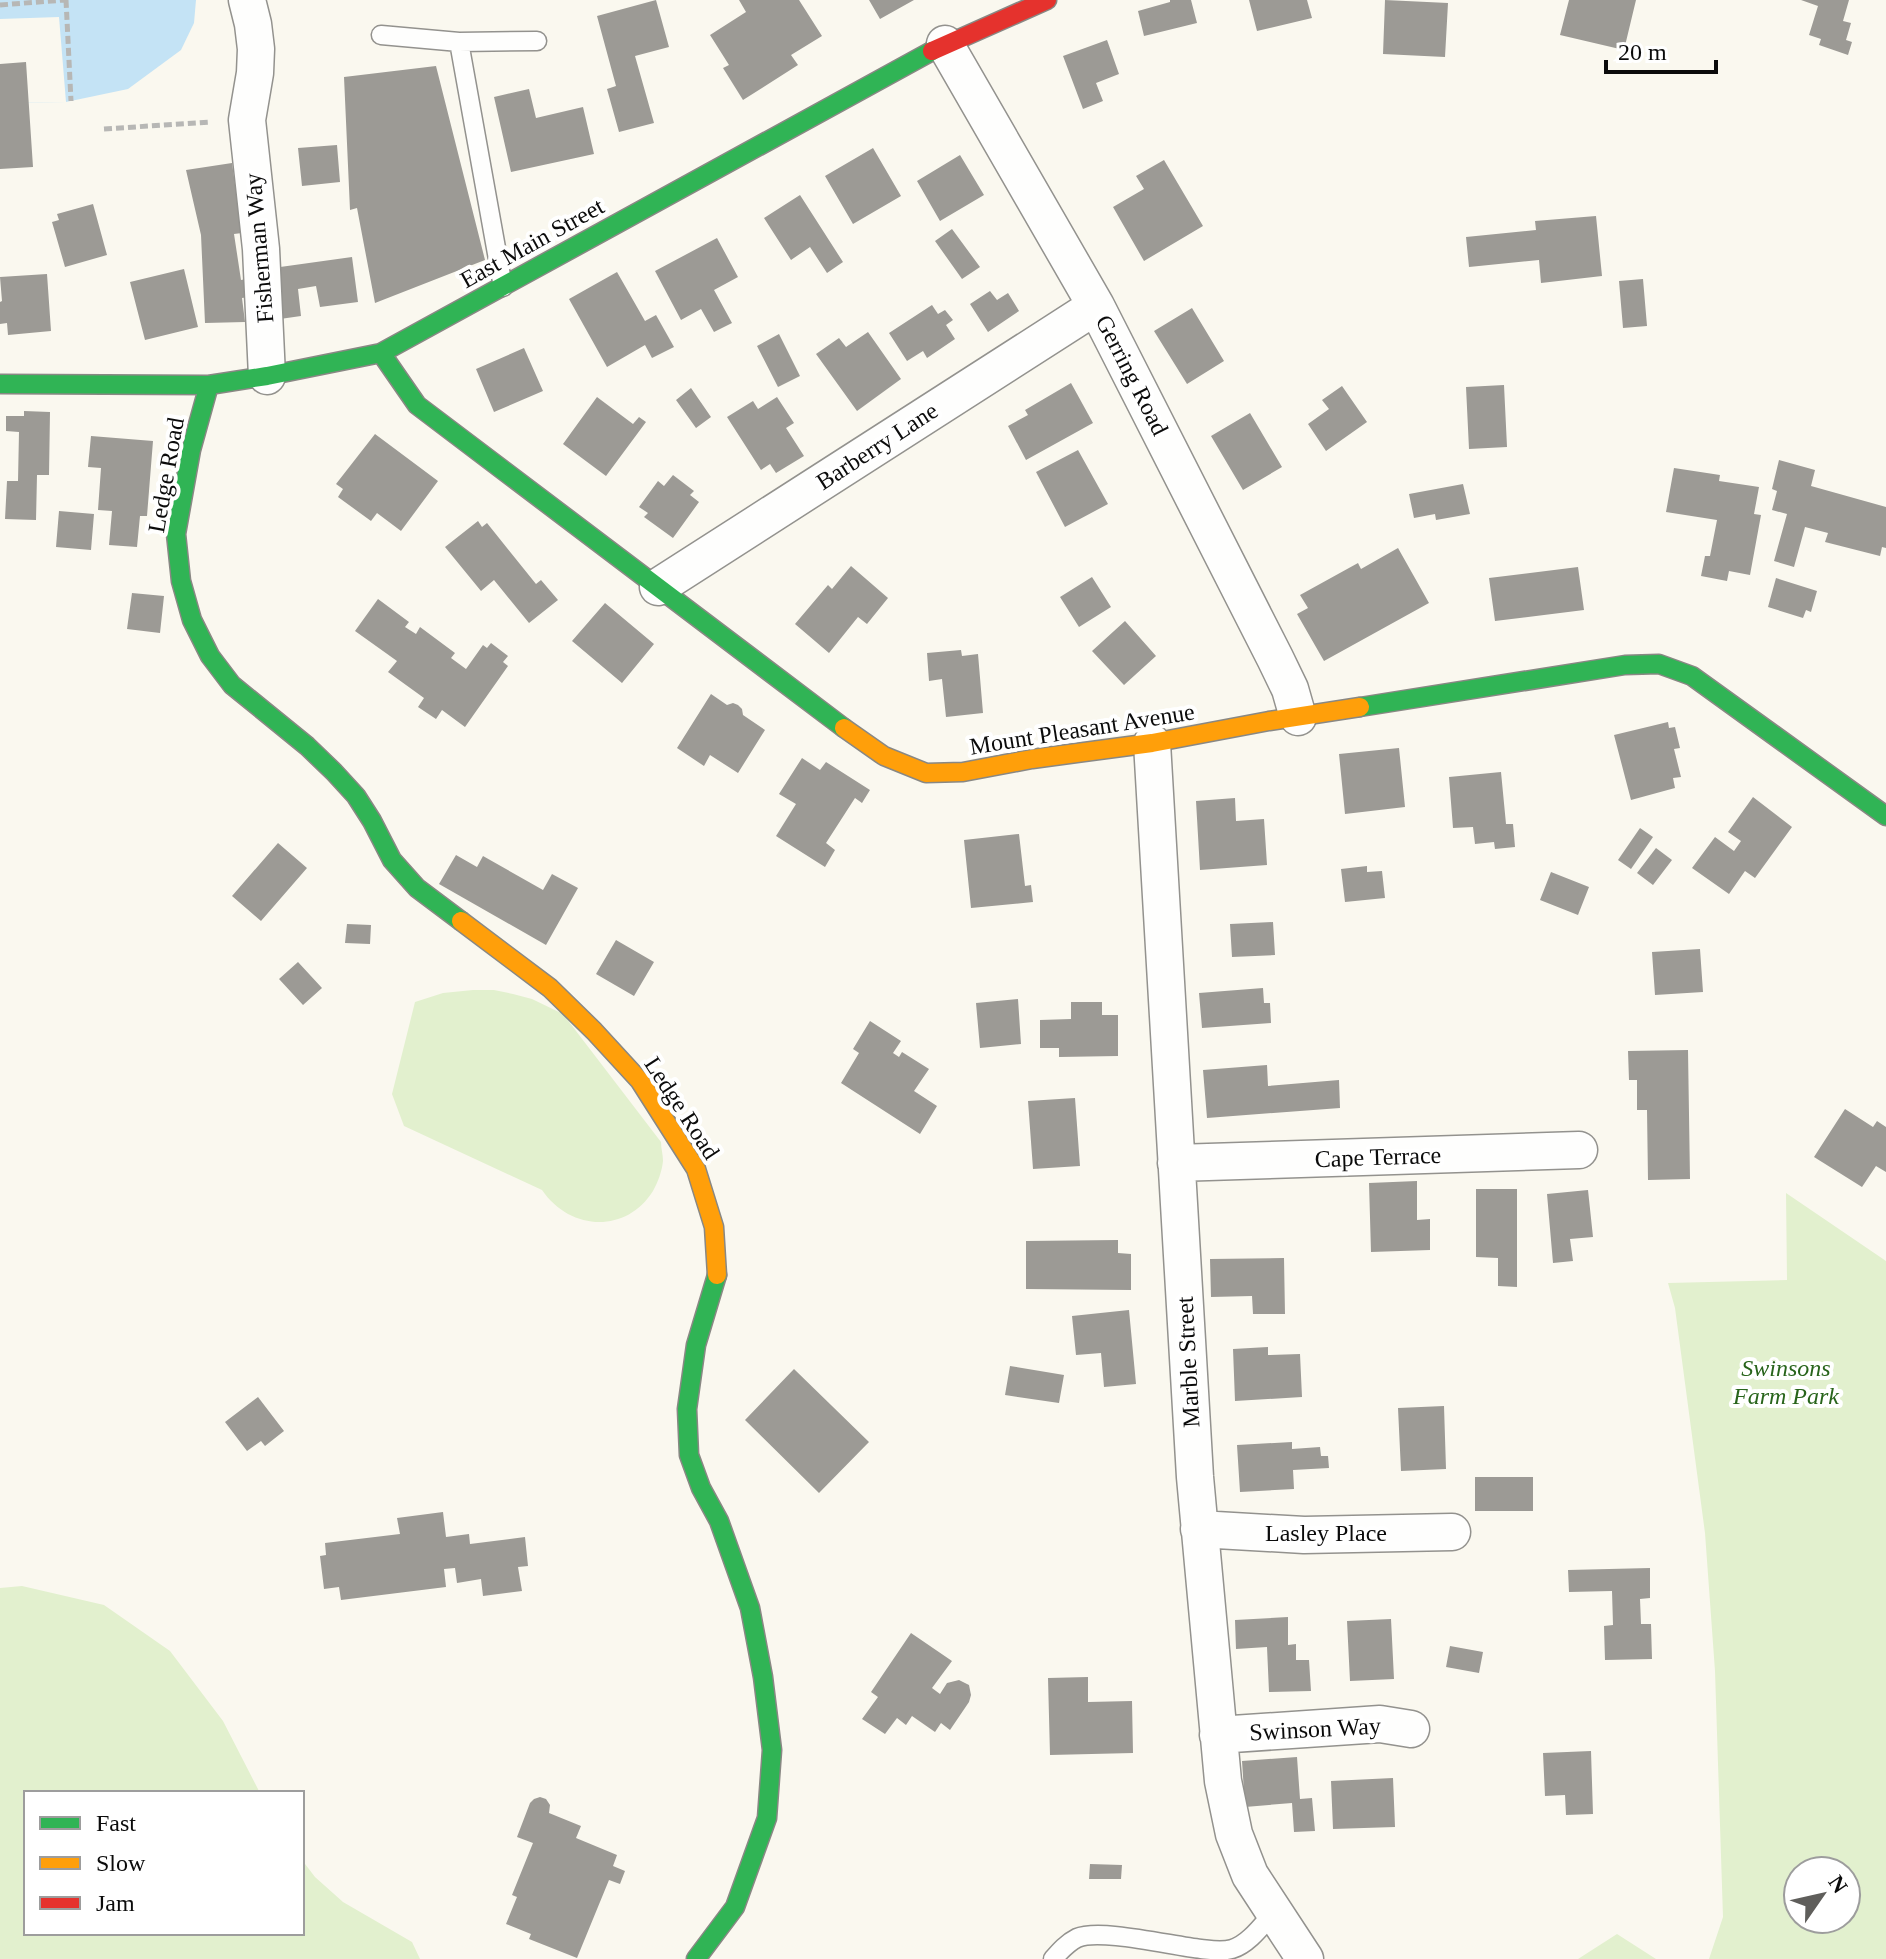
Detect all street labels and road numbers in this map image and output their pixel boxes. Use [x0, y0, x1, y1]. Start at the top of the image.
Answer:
street label: Fisherman Way [240, 172, 278, 324]
street label: East Main Street [456, 193, 609, 293]
street label: Gerring Road [1091, 311, 1173, 439]
street label: Barberry Lane [812, 397, 942, 495]
street label: Ledge Road [143, 415, 189, 535]
street label: Mount Pleasant Avenue [968, 698, 1196, 760]
street label: Ledge Road [639, 1052, 725, 1164]
street label: Cape Terrace [1314, 1142, 1442, 1172]
street label: Marble Street [1172, 1295, 1204, 1428]
street label: Lasley Place [1265, 1520, 1387, 1546]
street label: Swinson Way [1249, 1713, 1381, 1745]

